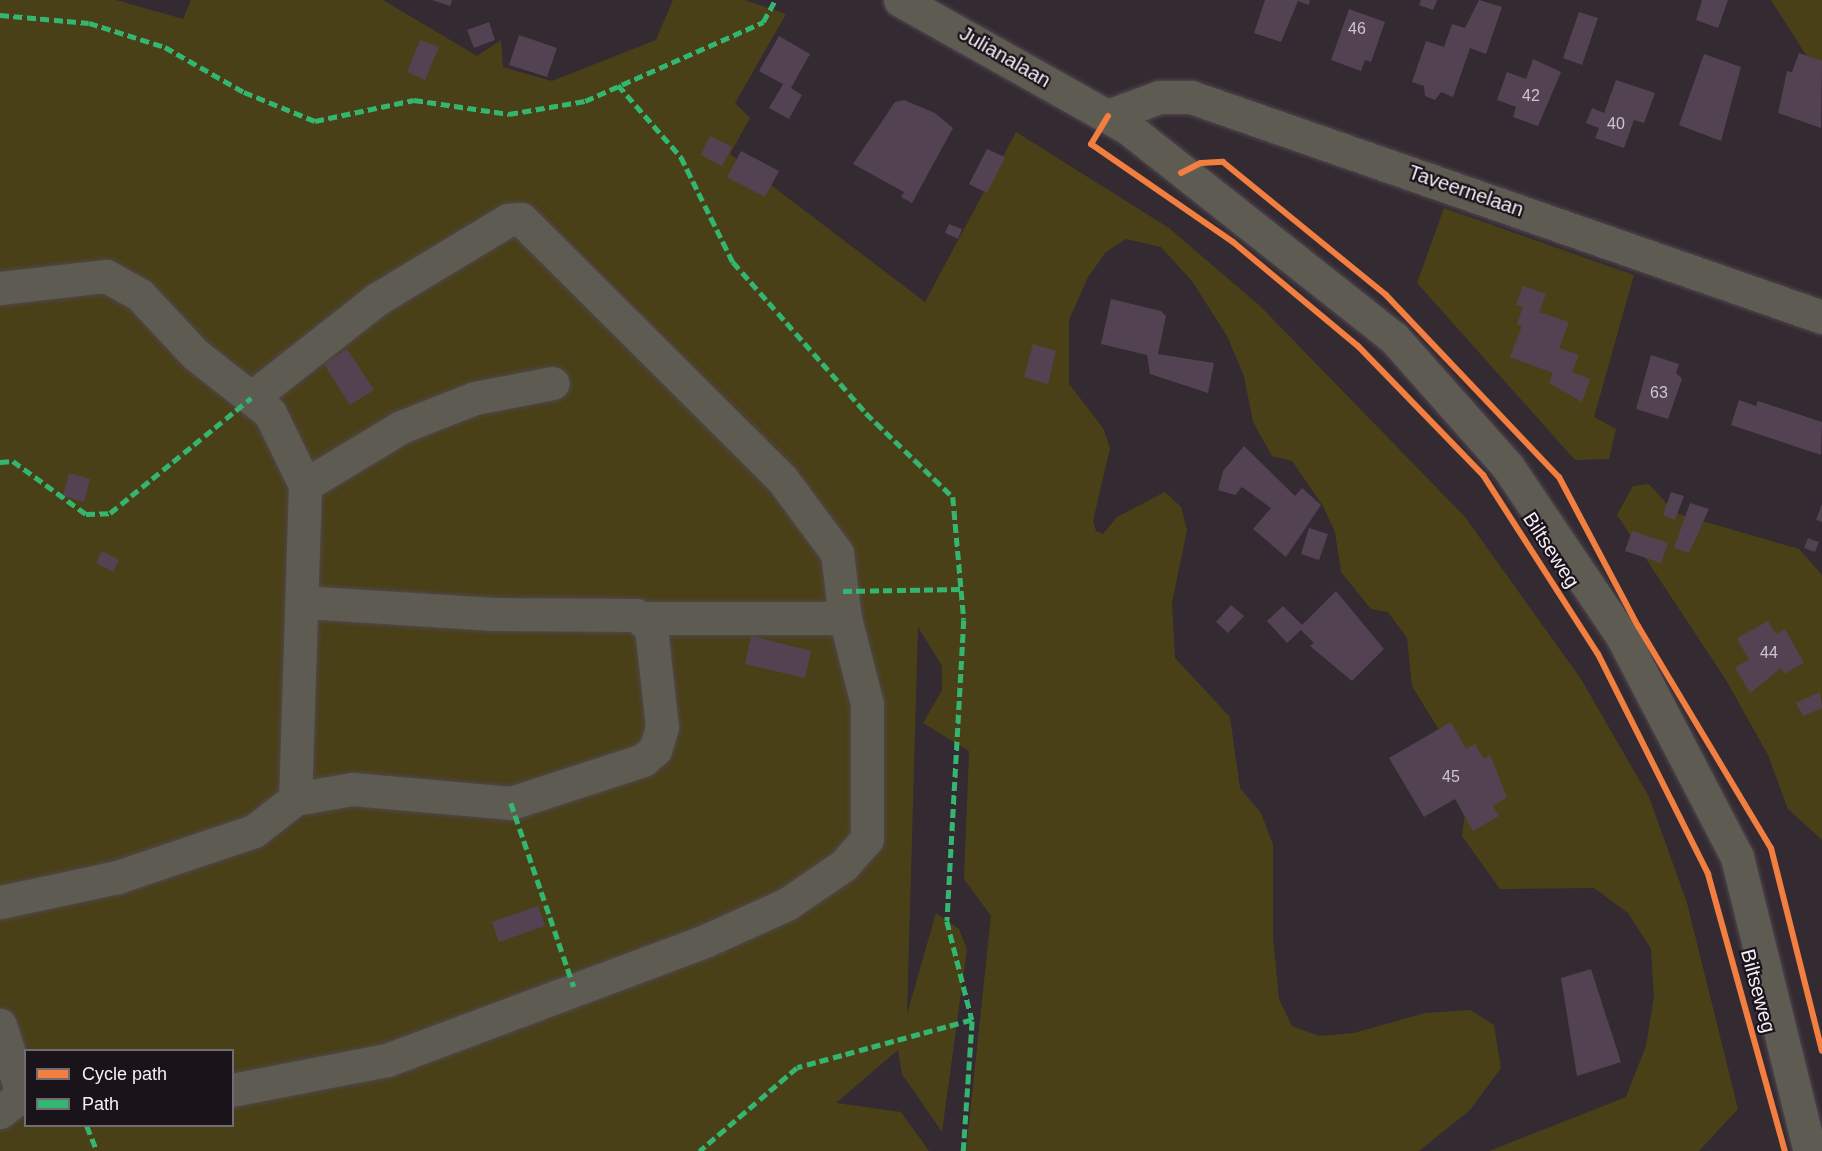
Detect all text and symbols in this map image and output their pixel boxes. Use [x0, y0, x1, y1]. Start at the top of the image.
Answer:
house number: 46 [1348, 19, 1366, 39]
street label: Julianalaan [955, 21, 1055, 93]
house number: 42 [1522, 86, 1540, 106]
house number: 40 [1607, 114, 1625, 134]
street label: Taveernelaan [1405, 160, 1527, 222]
house number: 63 [1650, 383, 1668, 403]
street label: Biltseweg [1518, 508, 1584, 592]
house number: 44 [1760, 643, 1778, 663]
house number: 45 [1442, 767, 1460, 787]
street label: Biltseweg [1735, 947, 1781, 1035]
legend [24, 1049, 234, 1127]
text: Cycle path [82, 1064, 167, 1084]
text: Path [82, 1094, 119, 1114]

